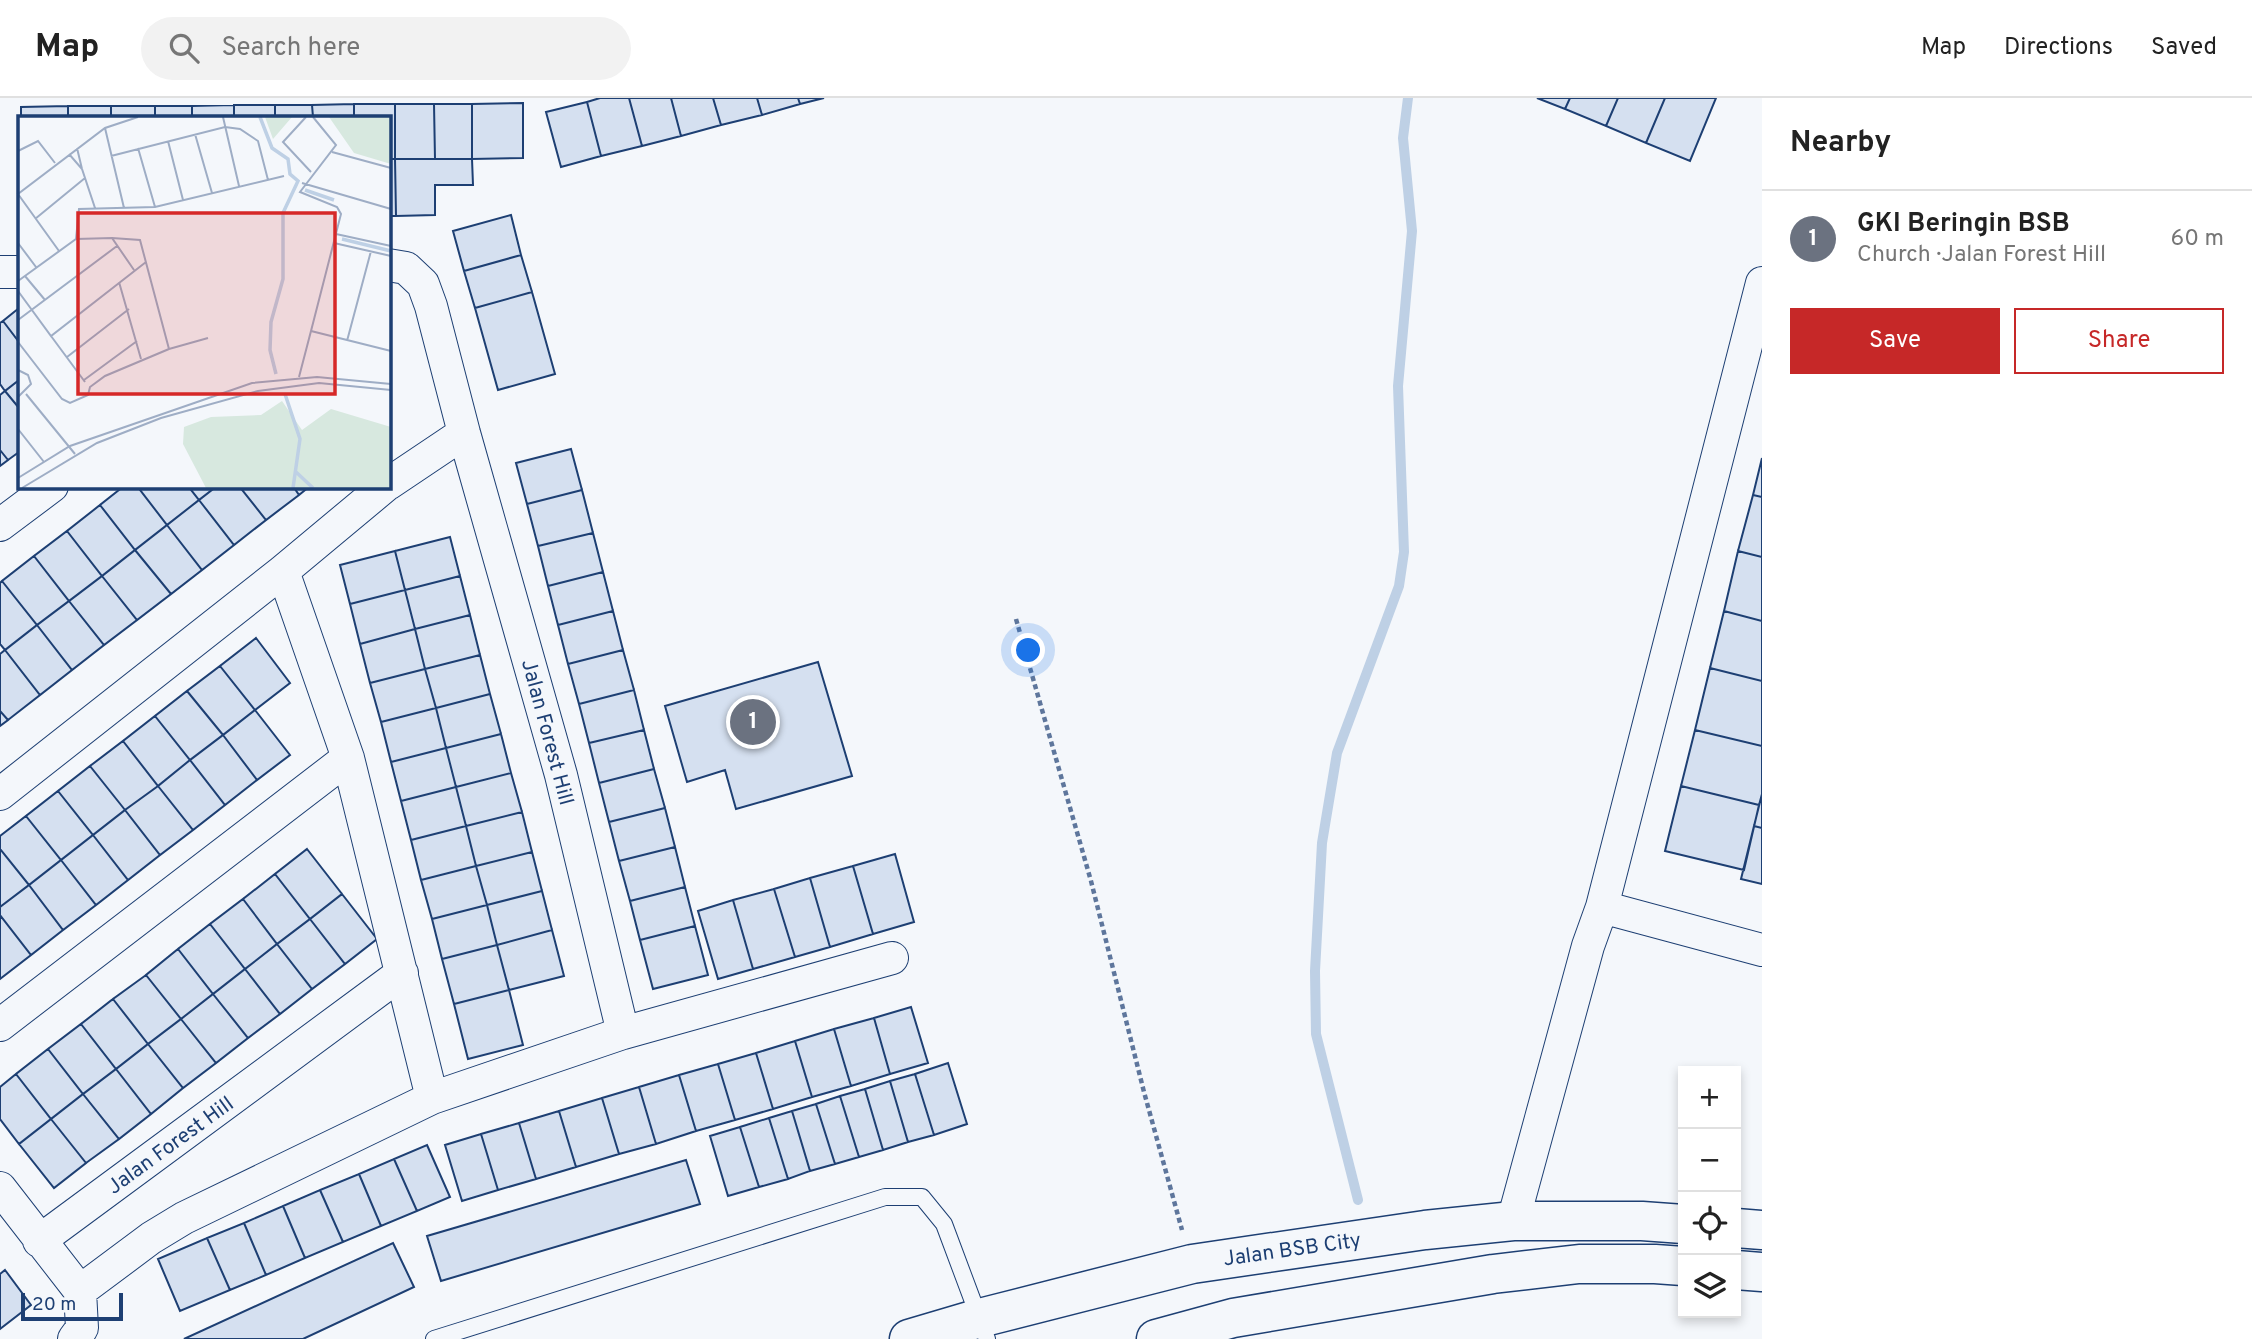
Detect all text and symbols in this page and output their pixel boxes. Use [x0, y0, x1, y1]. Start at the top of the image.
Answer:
search box [141, 17, 631, 80]
text: Map [35, 27, 99, 69]
icon: search [165, 29, 203, 67]
text: Search here [221, 32, 360, 65]
text: Map [1921, 33, 1966, 63]
text: Directions [2004, 33, 2113, 63]
text: Saved [2151, 33, 2217, 63]
inset map [18, 116, 390, 488]
text: Nearby [1790, 125, 1891, 162]
text: GKI Beringin BSB [1857, 208, 2070, 241]
text: 1 [1808, 225, 1818, 254]
text: 60 m [2171, 225, 2224, 254]
text: Church · Jalan Forest Hill [1857, 241, 2106, 270]
button: Save [1790, 308, 2000, 374]
button: Share [2014, 308, 2224, 374]
your location [1011, 633, 1045, 667]
street label: Jalan Forest Hill [514, 656, 579, 808]
pin: 1 [730, 696, 776, 748]
map controls [1678, 1066, 1741, 1318]
button: + [1678, 1066, 1741, 1129]
street label: Jalan Forest Hill [102, 1091, 240, 1201]
button: − [1678, 1129, 1741, 1192]
button: locate [1678, 1192, 1741, 1255]
street label: Jalan BSB City [1222, 1227, 1363, 1274]
button: layers [1678, 1255, 1741, 1318]
scale bar [21, 1290, 122, 1322]
text: 20 m [32, 1293, 76, 1317]

